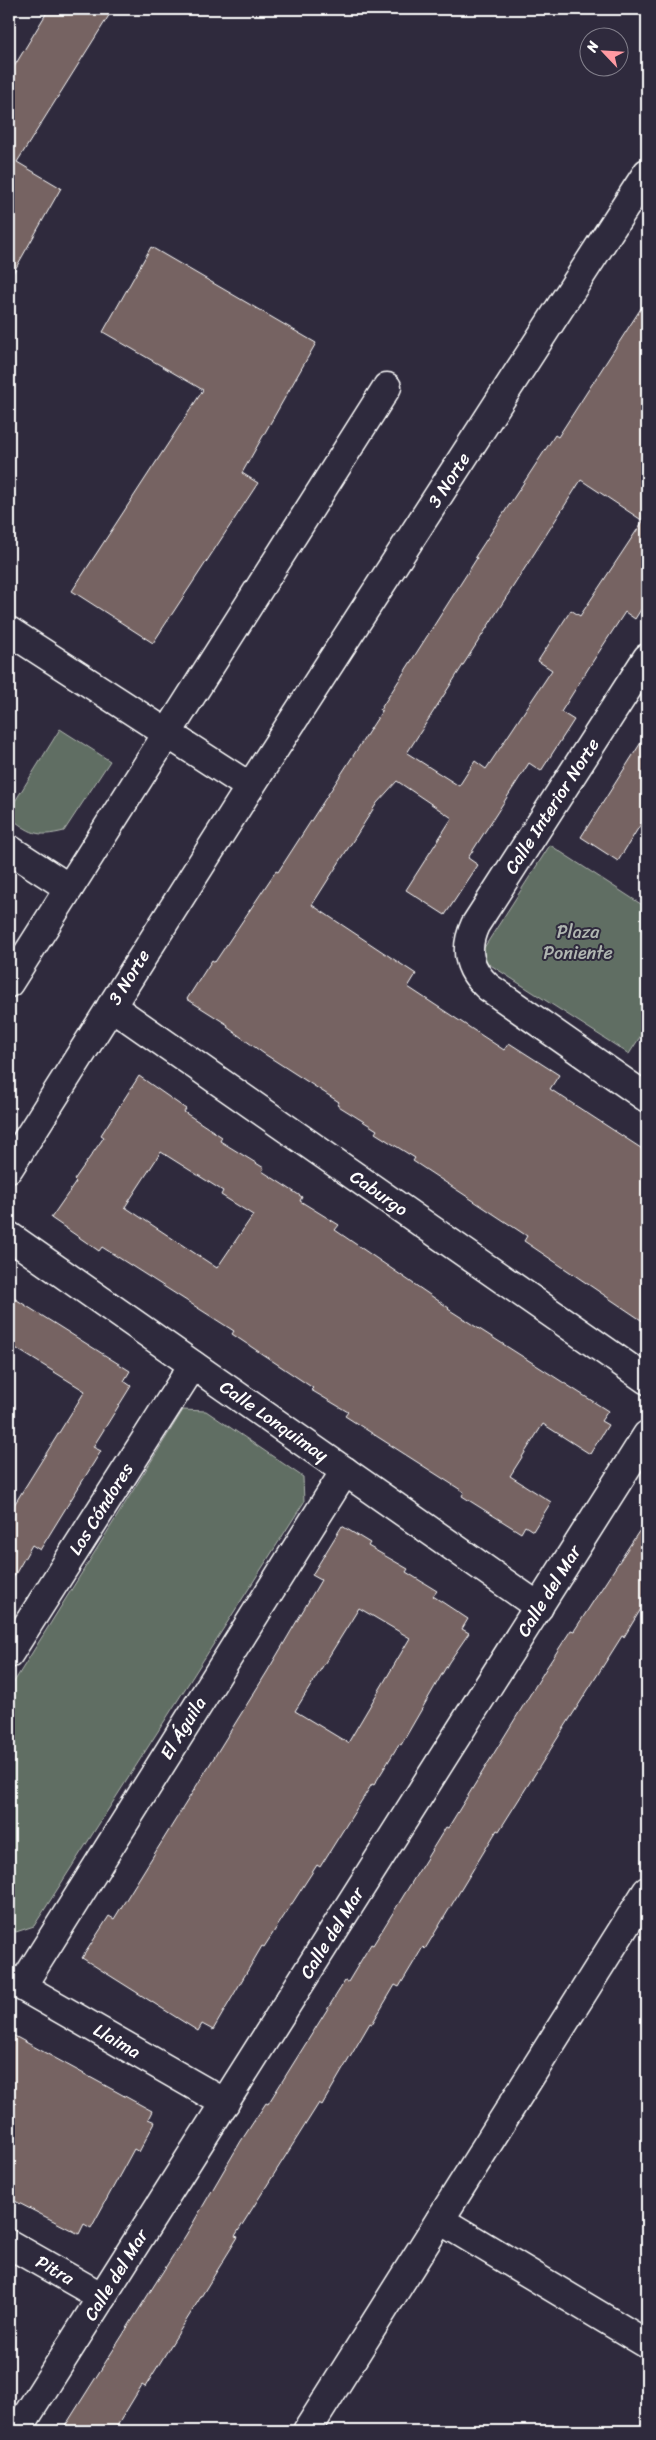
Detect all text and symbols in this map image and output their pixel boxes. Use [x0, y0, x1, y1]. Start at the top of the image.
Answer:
north arrow [578, 28, 628, 78]
text: N [579, 37, 606, 57]
street label: 3 Norte [419, 446, 479, 514]
street label: Calle Interior Norte [496, 731, 608, 881]
park label: Plaza Poniente [543, 916, 613, 969]
street label: 3 Norte [99, 943, 159, 1011]
street label: Caburgo [343, 1161, 415, 1225]
street label: Calle Lonquimay [213, 1371, 336, 1471]
street label: Los Cóndores [60, 1456, 143, 1562]
street label: Calle del Mar [508, 1537, 591, 1643]
street label: El Águila [151, 1690, 215, 1766]
street label: Calle del Mar [291, 1879, 374, 1985]
street label: Llaima [87, 2015, 147, 2067]
street label: Calle del Mar [75, 2221, 158, 2327]
street label: Pitra [30, 2246, 81, 2294]

